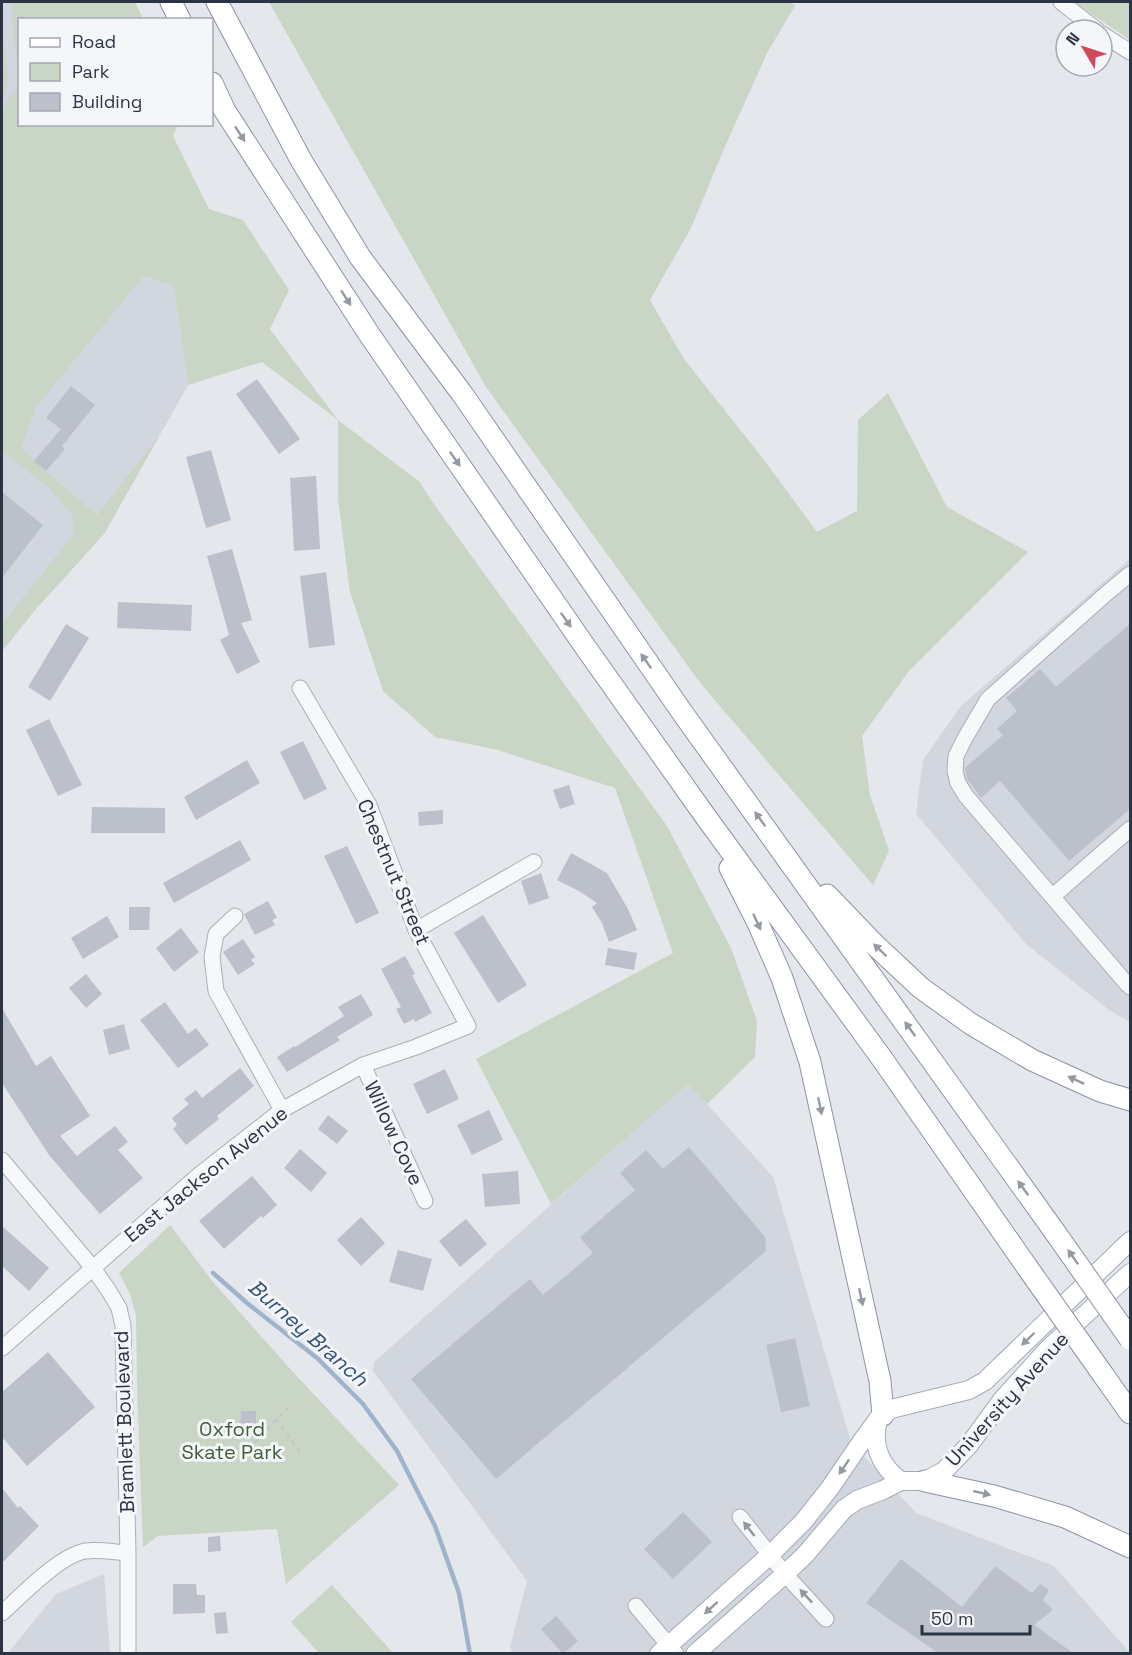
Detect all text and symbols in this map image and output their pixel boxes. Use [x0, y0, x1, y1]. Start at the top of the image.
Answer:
legend [18, 18, 213, 126]
north arrow [1054, 18, 1114, 78]
text: N [1061, 28, 1084, 50]
text: Road [72, 30, 116, 53]
text: Park [72, 60, 110, 83]
text: Building [72, 90, 142, 113]
one-way arrow [234, 126, 245, 142]
one-way arrow [340, 290, 351, 306]
one-way arrow [449, 451, 460, 467]
one-way arrow [560, 611, 572, 627]
one-way arrow [640, 653, 652, 669]
street label: Chestnut Street [352, 795, 436, 949]
one-way arrow [754, 812, 766, 827]
one-way arrow [753, 914, 762, 931]
one-way arrow [873, 943, 887, 957]
one-way arrow [904, 1022, 916, 1038]
one-way arrow [1067, 1076, 1084, 1085]
street label: Willow Cove [358, 1077, 430, 1189]
one-way arrow [815, 1097, 825, 1116]
street label: East Jackson Avenue [119, 1100, 293, 1248]
one-way arrow [1017, 1180, 1029, 1196]
one-way arrow [1068, 1249, 1079, 1265]
water label: Burney Branch [243, 1273, 375, 1393]
one-way arrow [857, 1287, 867, 1306]
street label: University Avenue [940, 1326, 1074, 1472]
street label: Bramlett Boulevard [108, 1330, 140, 1514]
one-way arrow [1021, 1332, 1035, 1346]
park label: Oxford Skate Park [181, 1416, 283, 1465]
one-way arrow [838, 1458, 850, 1474]
one-way arrow [973, 1489, 992, 1498]
one-way arrow [743, 1521, 756, 1537]
one-way arrow [799, 1589, 813, 1604]
scale bar [922, 1598, 1030, 1636]
one-way arrow [704, 1601, 719, 1614]
text: 50 m [931, 1607, 973, 1630]

